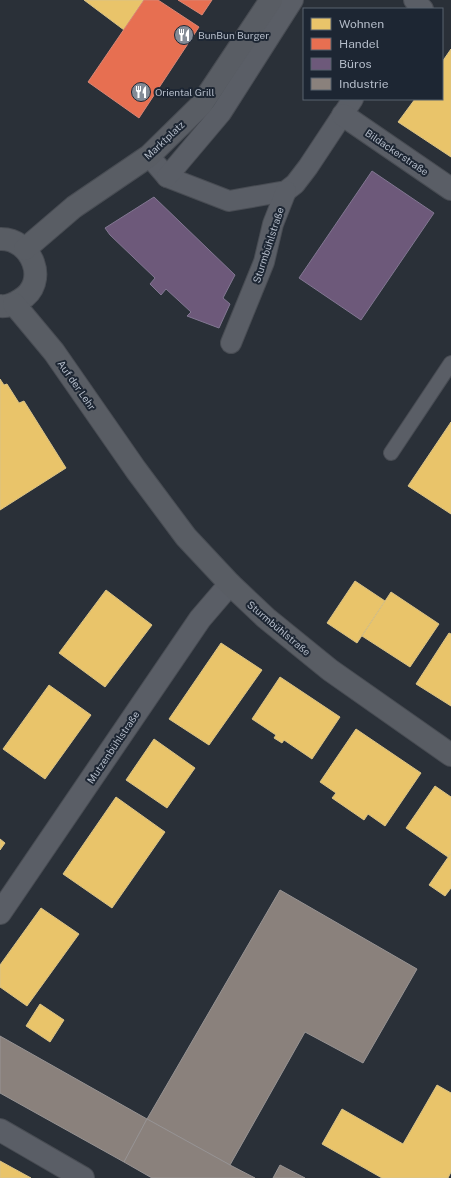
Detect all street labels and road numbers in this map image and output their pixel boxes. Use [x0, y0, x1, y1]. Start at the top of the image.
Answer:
street label: Marktplatz [141, 118, 187, 162]
street label: Bildackerstraße [363, 126, 431, 178]
street label: Sturmbühlstraße [250, 205, 286, 284]
street label: Auf der Lehr [55, 358, 99, 412]
street label: Sturmbühlstraße [245, 598, 313, 658]
street label: Mutzenbühlstraße [84, 708, 142, 786]

